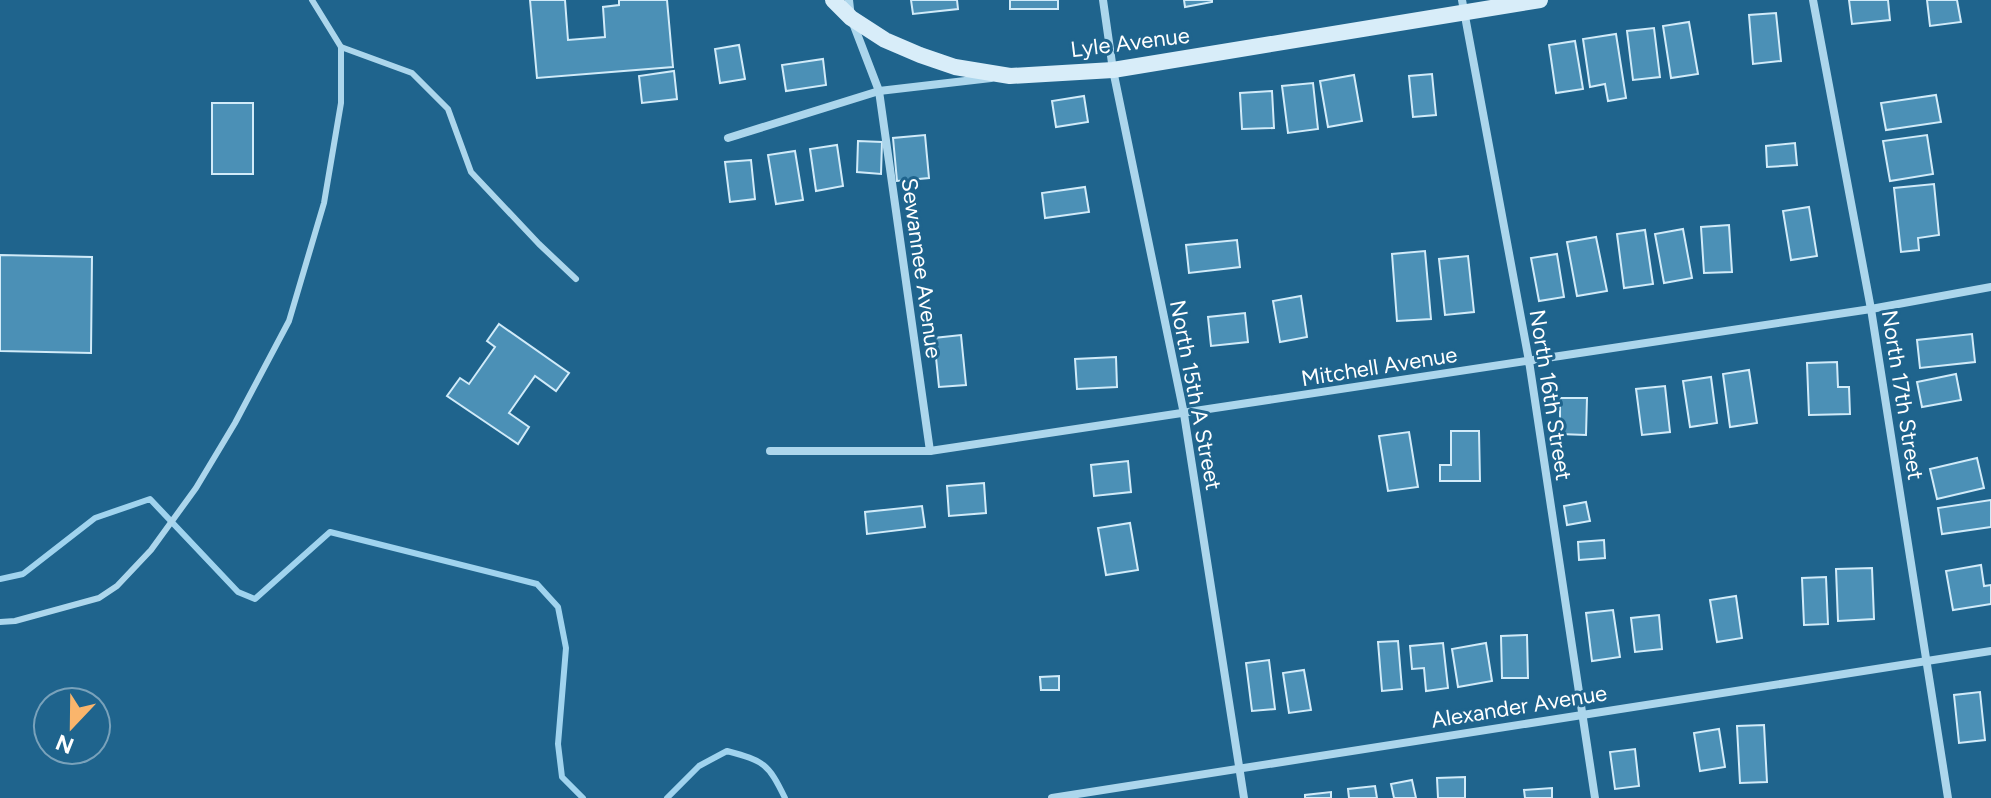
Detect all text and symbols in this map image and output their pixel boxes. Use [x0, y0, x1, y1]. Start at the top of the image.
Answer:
street label: Lyle Avenue [1069, 22, 1191, 63]
street label: Sewannee Avenue [895, 176, 948, 360]
street label: North 15th A Street [1164, 298, 1227, 492]
street label: North 16th Street [1524, 308, 1577, 482]
street label: North 17th Street [1876, 308, 1929, 482]
street label: Mitchell Avenue [1299, 341, 1459, 392]
street label: Alexander Avenue [1429, 679, 1609, 734]
north arrow [32, 686, 112, 766]
text: N [52, 728, 78, 760]

